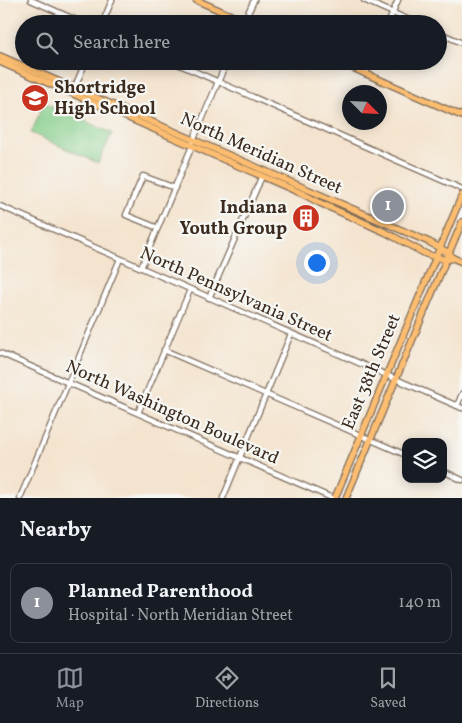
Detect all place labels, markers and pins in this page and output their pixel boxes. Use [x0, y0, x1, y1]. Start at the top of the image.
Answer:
place label: Shortridge High School [54, 76, 156, 122]
school or university icon: Shortridge High School [20, 83, 50, 113]
pin: 1 [372, 187, 404, 225]
place label: Indiana Youth Group [180, 196, 287, 242]
building icon: Indiana Youth Group [291, 203, 321, 233]

